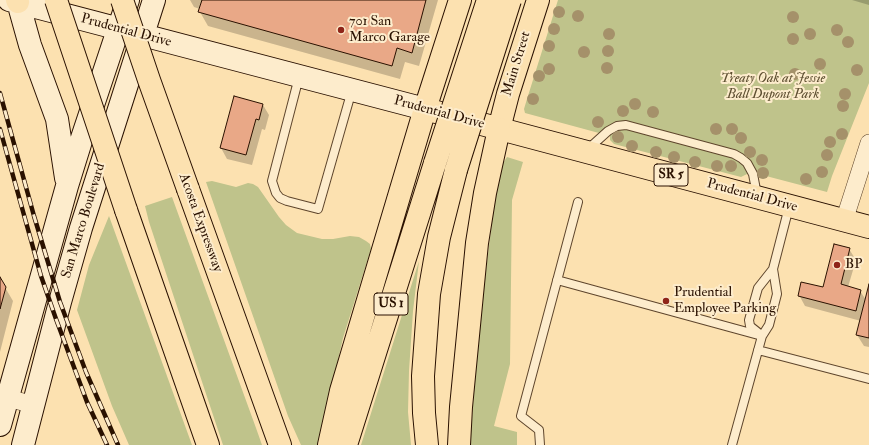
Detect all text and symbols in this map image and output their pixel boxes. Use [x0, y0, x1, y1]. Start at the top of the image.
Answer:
street label: Prudential Drive [79, 11, 173, 51]
place label: 701 San Marco Garage [349, 14, 430, 46]
marker: 701 San Marco Garage [336, 25, 346, 35]
street label: Main Street [499, 30, 535, 98]
park label: Treaty Oak at Jessie Ball Dupont Park [721, 71, 825, 104]
street label: Prudential Drive [392, 93, 486, 133]
street label: San Marco Boulevard [58, 161, 110, 281]
road number: SR 5 [654, 164, 688, 186]
street label: Acosta Expressway [174, 171, 226, 275]
street label: Prudential Drive [705, 176, 799, 216]
place label: BP [845, 257, 862, 273]
marker: BP [832, 260, 842, 270]
place label: Prudential Employee Parking [674, 285, 776, 318]
road number: US 1 [374, 293, 408, 315]
marker: Prudential Employee Parking [661, 296, 671, 306]

